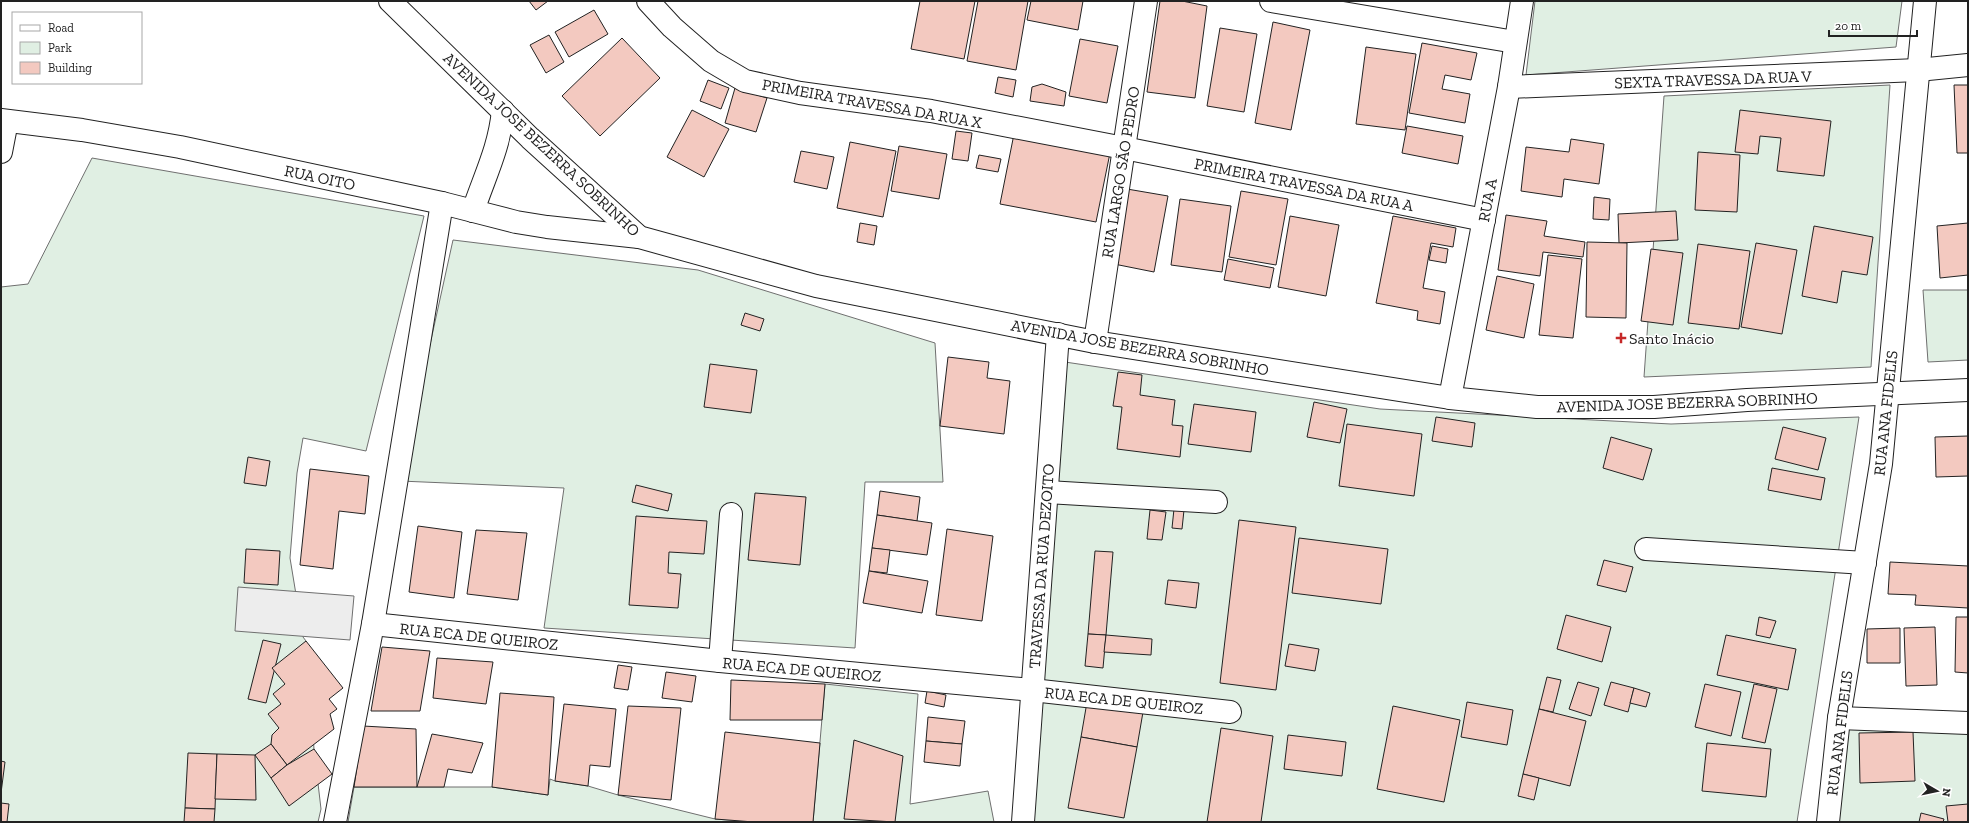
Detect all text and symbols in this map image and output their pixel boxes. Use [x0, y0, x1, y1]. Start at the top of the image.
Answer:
legend [12, 12, 142, 84]
scale bar [1829, 12, 1917, 38]
text: 20 m [1835, 19, 1862, 33]
text: Road [48, 21, 74, 35]
text: Park [48, 41, 73, 55]
street label: AVENIDA JOSE BEZERRA SOBRINHO [440, 48, 644, 241]
text: Building [48, 61, 92, 75]
street label: SEXTA TRAVESSA DA RUA V [1614, 67, 1813, 92]
street label: PRIMEIRA TRAVESSA DA RUA X [760, 75, 983, 132]
street label: RUA LARGO SÃO PEDRO [1098, 85, 1144, 259]
street label: PRIMEIRA TRAVESSA DA RUA A [1193, 154, 1416, 215]
street label: RUA OITO [283, 161, 357, 194]
street label: RUA A [1474, 176, 1501, 223]
street label: AVENIDA JOSE BEZERRA SOBRINHO [1010, 315, 1271, 380]
place label: Santo Inácio [1629, 329, 1714, 348]
marker: Santo Inácio [1616, 333, 1626, 343]
street label: RUA ANA FIDELIS [1869, 350, 1902, 477]
street label: AVENIDA JOSE BEZERRA SOBRINHO [1556, 388, 1818, 417]
street label: TRAVESSA DA RUA DEZOITO [1025, 463, 1058, 669]
street label: RUA ECA DE QUEIROZ [399, 619, 559, 654]
street label: RUA ECA DE QUEIROZ [722, 653, 882, 686]
street label: RUA ANA FIDELIS [1822, 669, 1857, 797]
street label: RUA ECA DE QUEIROZ [1044, 683, 1204, 718]
north arrow [1917, 771, 1957, 811]
text: N [1939, 787, 1953, 798]

